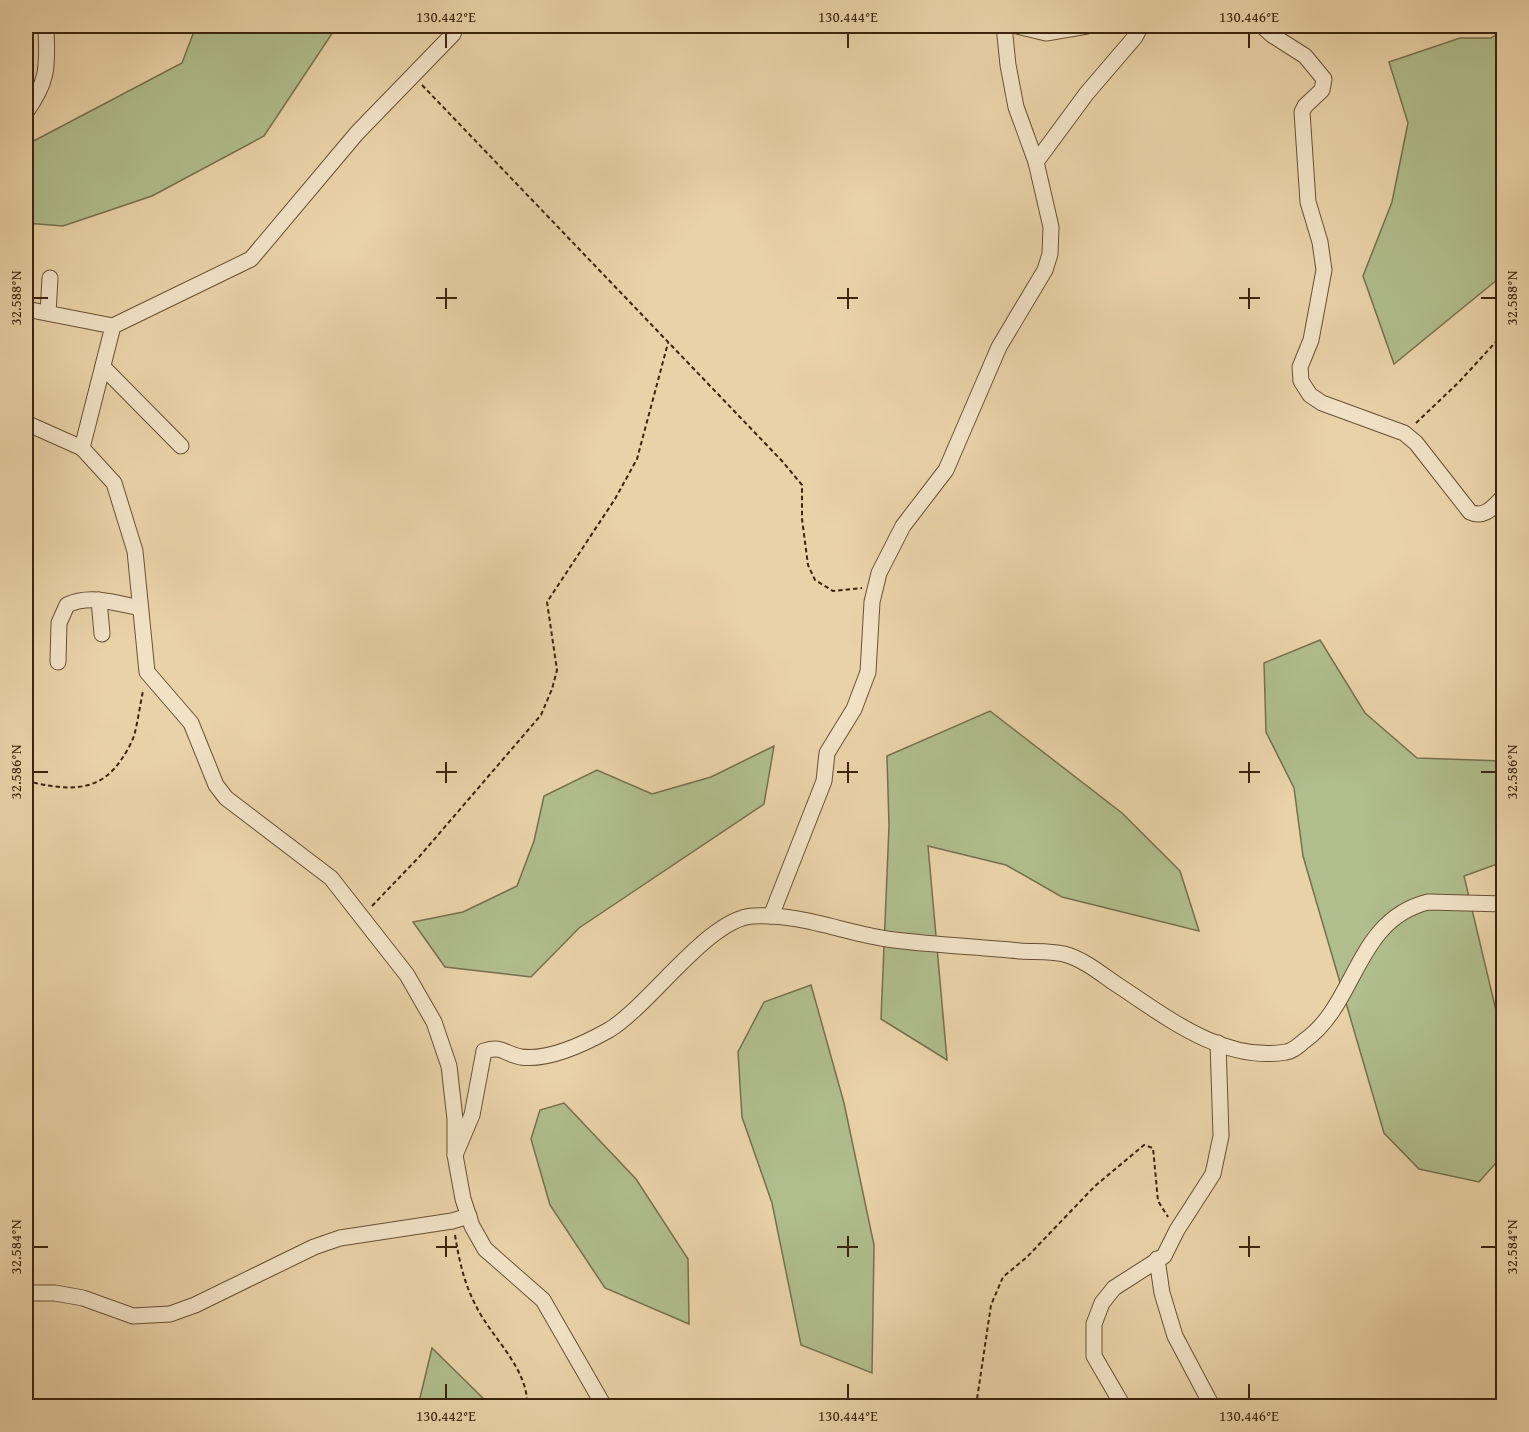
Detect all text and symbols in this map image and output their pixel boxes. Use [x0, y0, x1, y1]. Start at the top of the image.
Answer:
text: 130.442°E [416, 6, 476, 27]
text: 130.444°E [818, 6, 878, 27]
text: 130.446°E [1219, 6, 1279, 27]
text: 32.588°N [5, 270, 26, 325]
text: 32.588°N [1501, 270, 1522, 325]
text: 32.586°N [5, 744, 26, 799]
text: 32.586°N [1501, 744, 1522, 799]
text: 32.584°N [5, 1219, 26, 1274]
text: 32.584°N [1501, 1219, 1522, 1274]
text: 130.442°E [416, 1405, 476, 1426]
text: 130.444°E [818, 1405, 878, 1426]
text: 130.446°E [1219, 1405, 1279, 1426]

